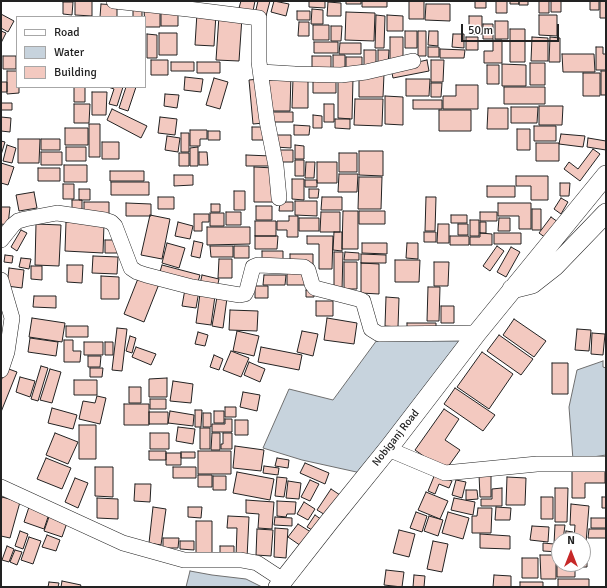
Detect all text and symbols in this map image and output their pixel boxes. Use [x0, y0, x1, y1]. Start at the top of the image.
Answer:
legend [16, 16, 146, 88]
scale bar [463, 16, 561, 42]
text: 50 m [468, 23, 493, 38]
text: Road [54, 25, 80, 40]
text: Water [54, 45, 84, 60]
text: Building [54, 65, 97, 80]
street label: Nobiganj Road [370, 407, 422, 469]
north arrow [551, 532, 591, 572]
text: N [567, 534, 575, 547]

